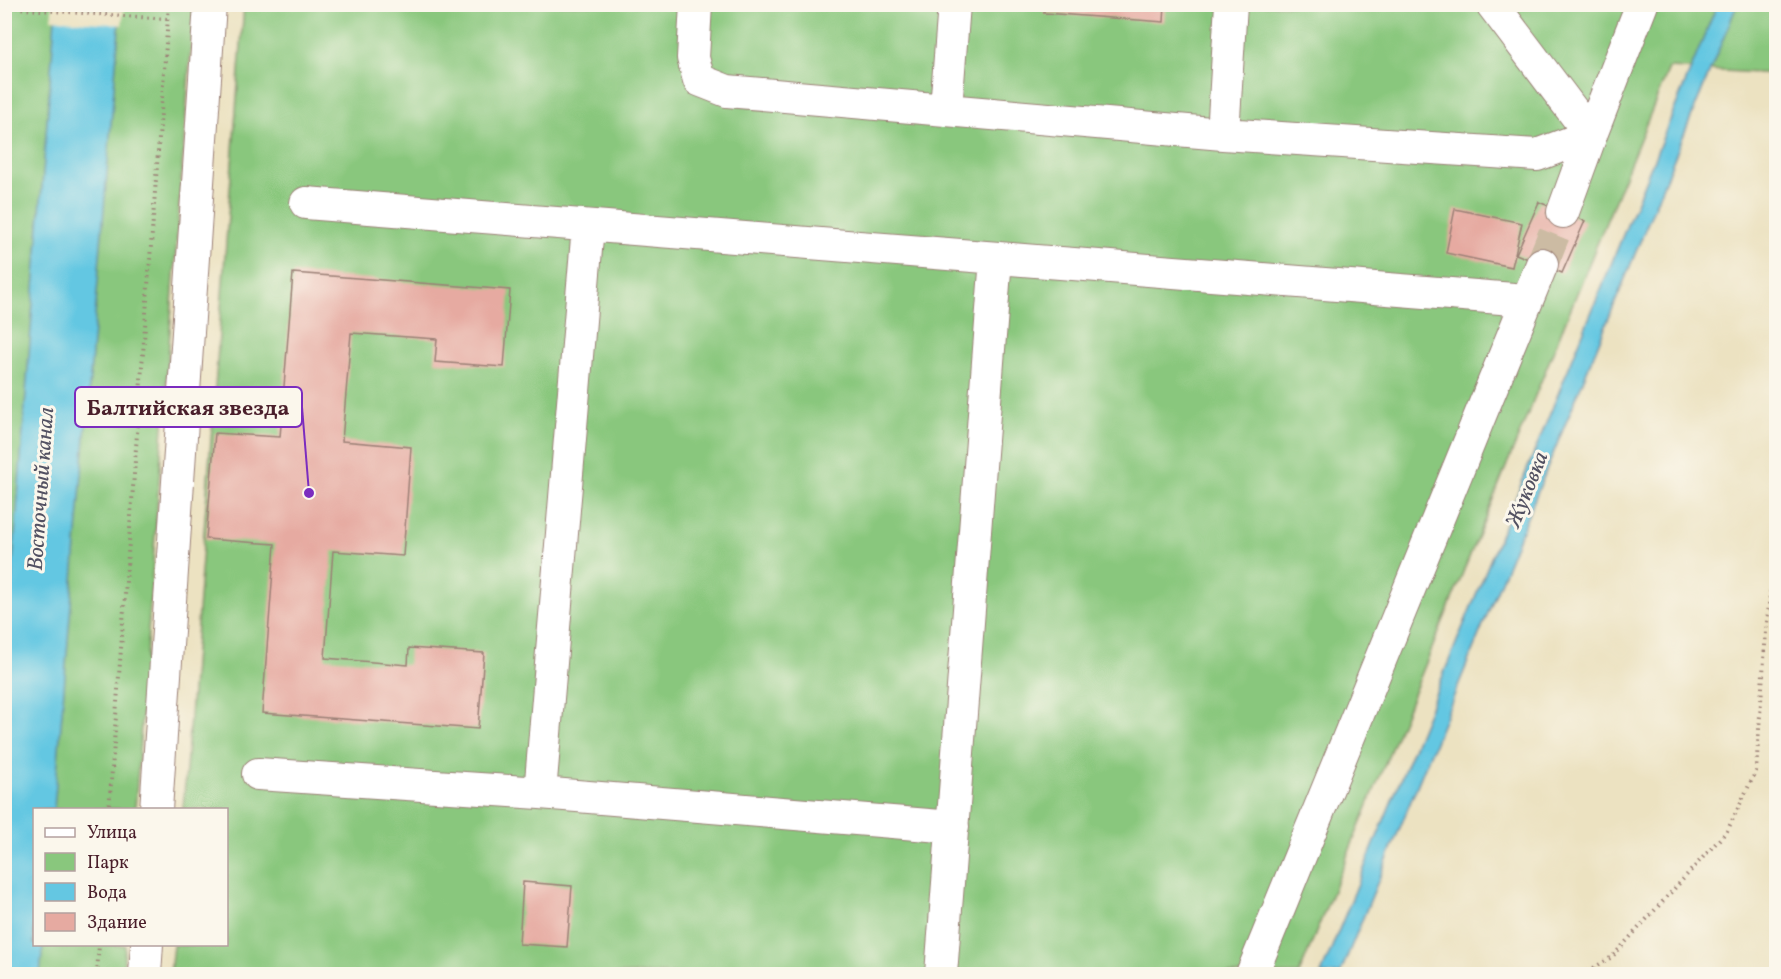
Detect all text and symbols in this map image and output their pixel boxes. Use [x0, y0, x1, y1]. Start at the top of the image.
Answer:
callout: Балтийская звезда [75, 387, 302, 427]
text: Балтийская звезда [87, 394, 290, 425]
water label: Восточный канал [21, 406, 63, 572]
water label: Жуковка [1498, 447, 1557, 534]
legend [33, 808, 228, 946]
text: Улица [87, 821, 137, 846]
text: Парк [87, 851, 129, 876]
text: Вода [87, 881, 127, 906]
text: Здание [87, 911, 147, 936]

